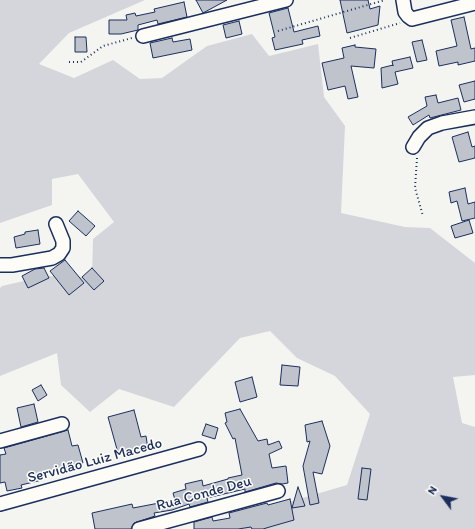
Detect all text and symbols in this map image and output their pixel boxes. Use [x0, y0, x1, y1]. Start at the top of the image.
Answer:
street label: Servidão Luiz Macedo [26, 434, 164, 488]
street label: Rua Conde Deu [154, 473, 254, 515]
north arrow [423, 477, 463, 517]
text: N [425, 484, 440, 497]

